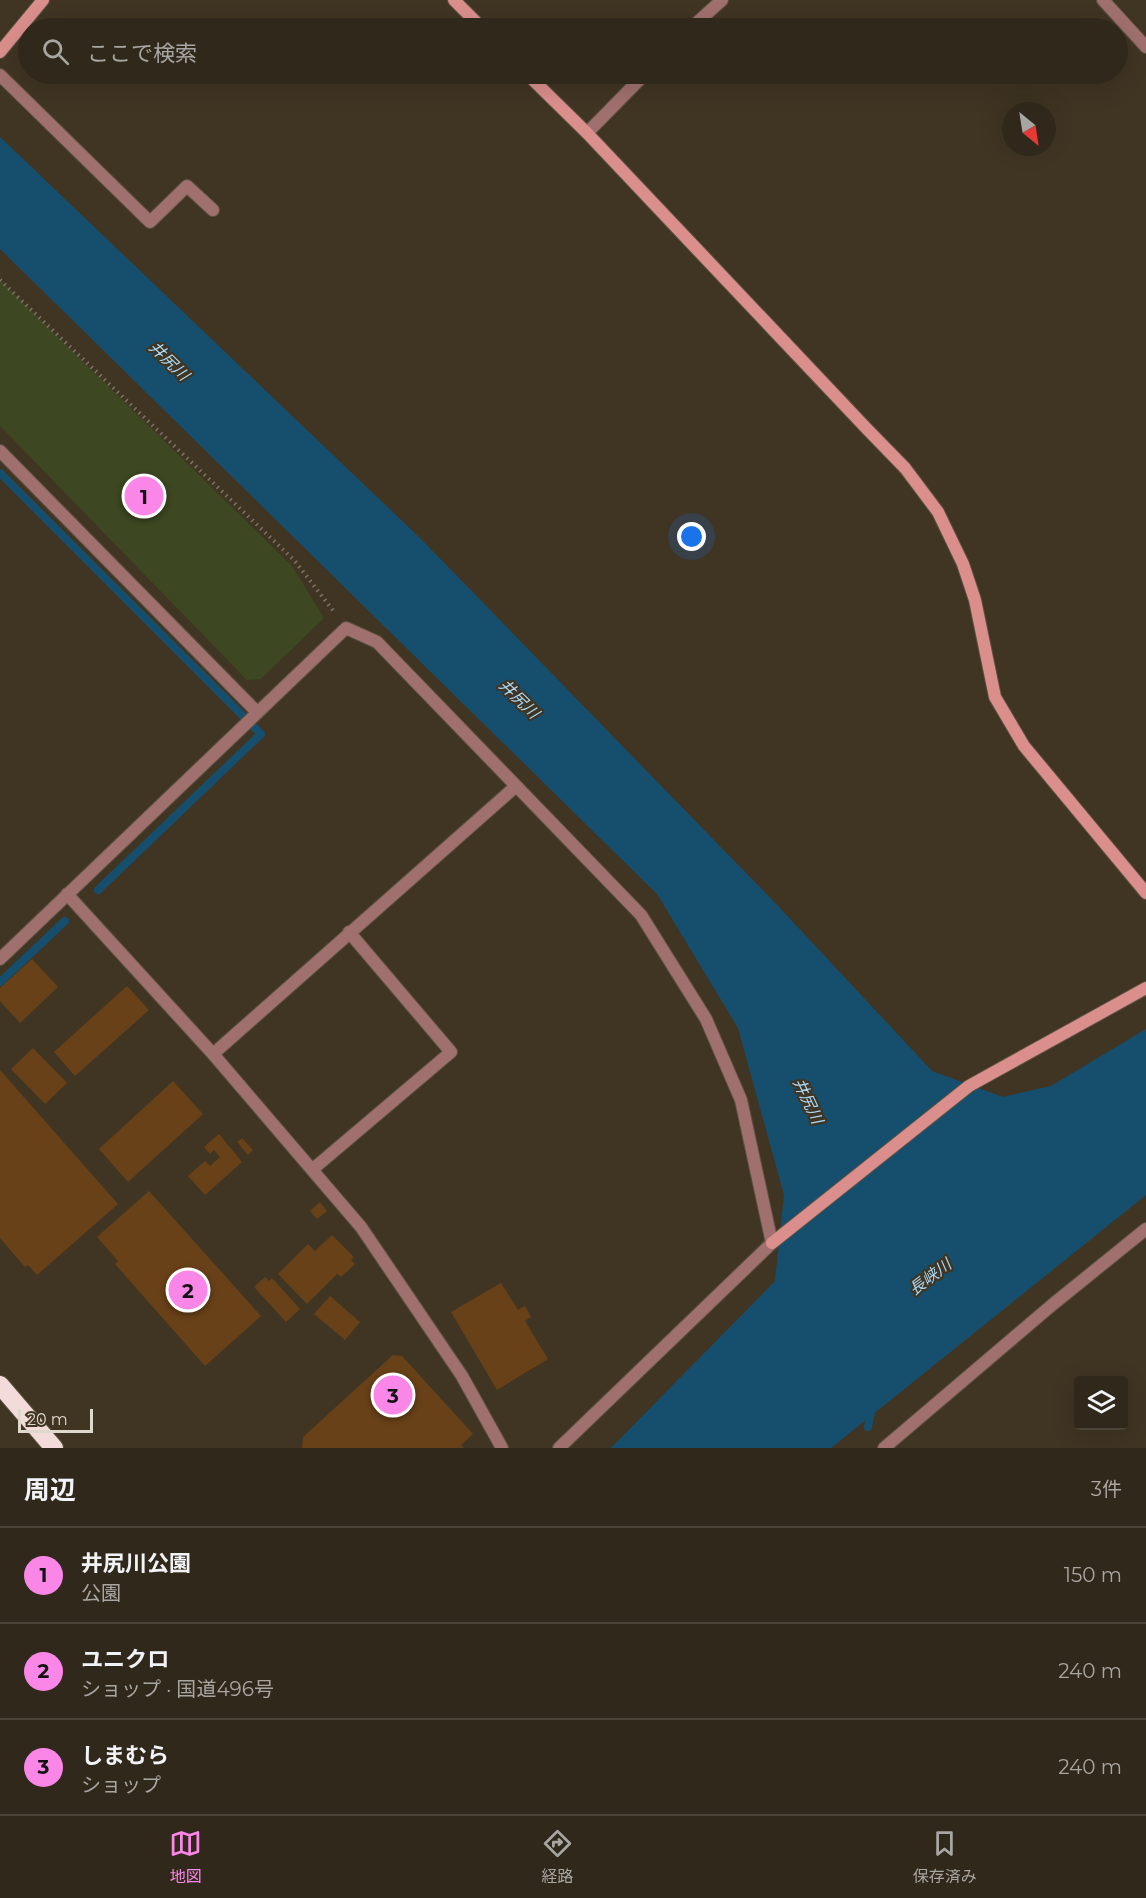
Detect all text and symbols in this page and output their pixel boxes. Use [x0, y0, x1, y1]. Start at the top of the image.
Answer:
search box [18, 18, 1128, 84]
icon: search [39, 35, 72, 68]
text: ここで検索 [87, 40, 197, 67]
north arrow [1002, 102, 1056, 156]
water label: 井尻川 [145, 337, 194, 386]
pin: 1 [124, 474, 164, 518]
your location [677, 522, 706, 551]
water label: 井尻川 [495, 675, 544, 724]
water label: 井尻川 [789, 1075, 828, 1129]
water label: 長峡川 [905, 1254, 956, 1299]
pin: 2 [168, 1268, 207, 1312]
pin: 3 [374, 1372, 412, 1418]
map controls [1074, 1376, 1128, 1430]
button: layers [1074, 1376, 1128, 1430]
scale bar [18, 1406, 93, 1434]
text: 20 m [27, 1410, 68, 1429]
text: 周辺 [24, 1474, 76, 1506]
text: 3件 [1091, 1477, 1122, 1501]
text: 井尻川公園 [81, 1550, 191, 1577]
text: 1 [40, 1563, 47, 1587]
text: 150 m [1064, 1563, 1122, 1587]
text: 公園 [81, 1581, 121, 1605]
text: ユニクロ [81, 1646, 169, 1673]
text: 2 [38, 1659, 49, 1683]
text: 240 m [1058, 1659, 1122, 1683]
text: ショップ · 国道496号 [81, 1677, 274, 1701]
text: しまむら [81, 1742, 169, 1769]
text: 3 [38, 1755, 49, 1779]
text: 240 m [1058, 1755, 1122, 1779]
text: ショップ [81, 1773, 161, 1797]
tab: 地図 [169, 1827, 202, 1887]
tab: 経路 [541, 1827, 574, 1887]
tab: 保存済み [913, 1827, 977, 1887]

